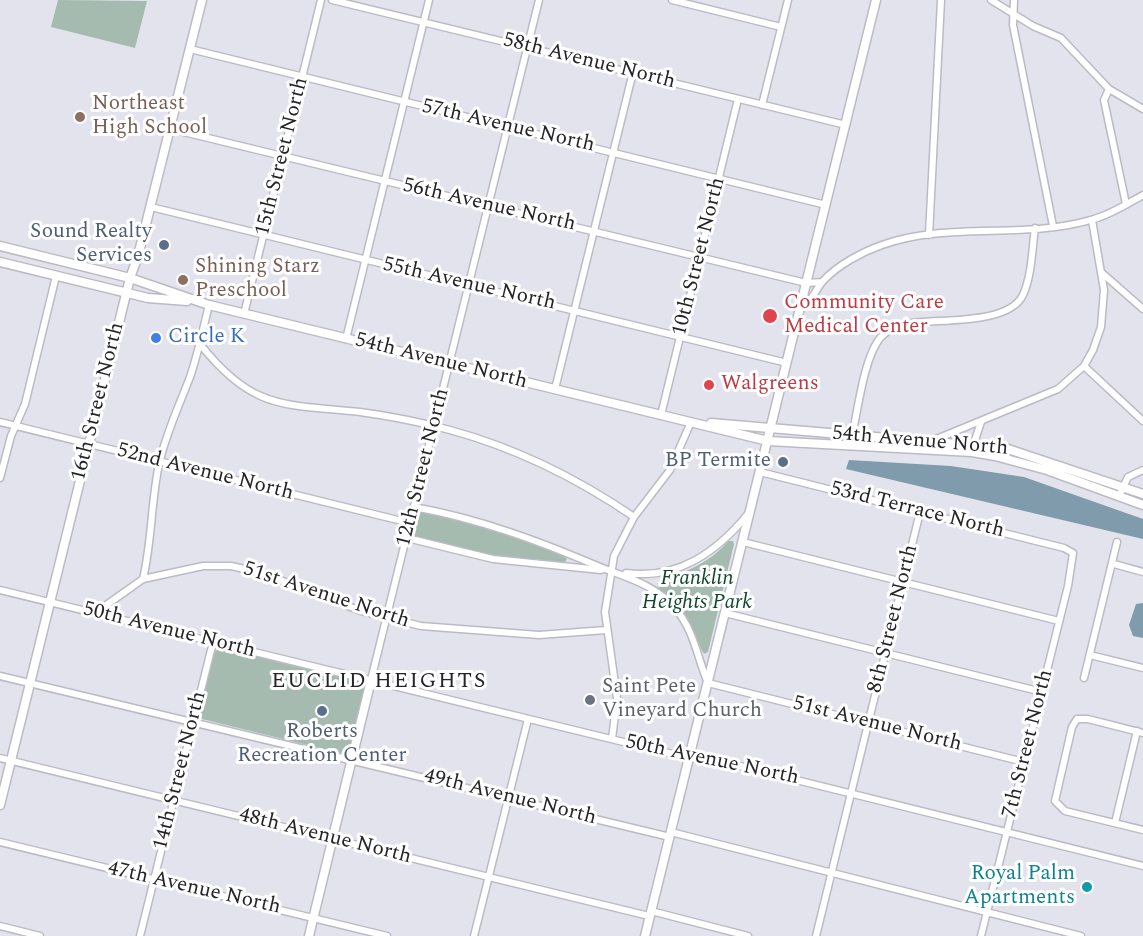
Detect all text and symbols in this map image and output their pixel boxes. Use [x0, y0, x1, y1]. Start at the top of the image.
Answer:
street label: 58th Avenue North [500, 28, 678, 96]
street label: 15th Street North [251, 75, 315, 239]
place label: Northeast High School [92, 92, 207, 142]
street label: 57th Avenue North [419, 95, 597, 159]
marker: Northeast High School [73, 110, 87, 124]
street label: 56th Avenue North [400, 174, 578, 238]
street label: 10th Street North [668, 175, 732, 339]
place label: Sound Realty Services [30, 220, 152, 270]
marker: Sound Realty Services [157, 238, 171, 252]
street label: 55th Avenue North [380, 253, 558, 317]
place label: Shining Starz Preschool [195, 255, 320, 305]
marker: Shining Starz Preschool [176, 273, 190, 287]
place label: Community Care Medical Center [784, 291, 944, 341]
marker: Community Care Medical Center [761, 307, 779, 325]
street label: 16th Street North [67, 320, 131, 484]
place label: Circle K [168, 325, 245, 351]
street label: 54th Avenue North [352, 328, 530, 396]
marker: Circle K [149, 331, 163, 345]
place label: Walgreens [721, 372, 819, 398]
marker: Walgreens [702, 378, 716, 392]
street label: 12th Street North [392, 386, 456, 550]
street label: 54th Avenue North [831, 422, 1009, 462]
street label: 52nd Avenue North [114, 439, 296, 507]
place label: BP Termite [665, 449, 771, 475]
marker: BP Termite [776, 455, 790, 469]
street label: 53rd Terrace North [827, 477, 1007, 545]
street label: 8th Street North [863, 542, 925, 696]
street label: 51st Avenue North [240, 557, 412, 635]
park label: Franklin Heights Park [642, 567, 752, 617]
street label: 50th Avenue North [80, 597, 258, 665]
street label: 7th Street North [998, 667, 1060, 821]
district label: EUCLID HEIGHTS [271, 670, 487, 696]
place label: Saint Pete Vineyard Church [602, 675, 762, 725]
street label: 14th Street North [149, 689, 213, 853]
street label: 51st Avenue North [790, 692, 964, 758]
marker: Saint Pete Vineyard Church [583, 693, 597, 707]
marker: Roberts Recreation Center [315, 704, 329, 718]
place label: Roberts Recreation Center [237, 720, 407, 770]
street label: 50th Avenue North [623, 730, 801, 792]
street label: 49th Avenue North [421, 764, 599, 832]
street label: 48th Avenue North [236, 803, 414, 871]
street label: 47th Avenue North [105, 857, 283, 921]
place label: Royal Palm Apartments [964, 862, 1075, 912]
marker: Royal Palm Apartments [1080, 880, 1094, 894]

